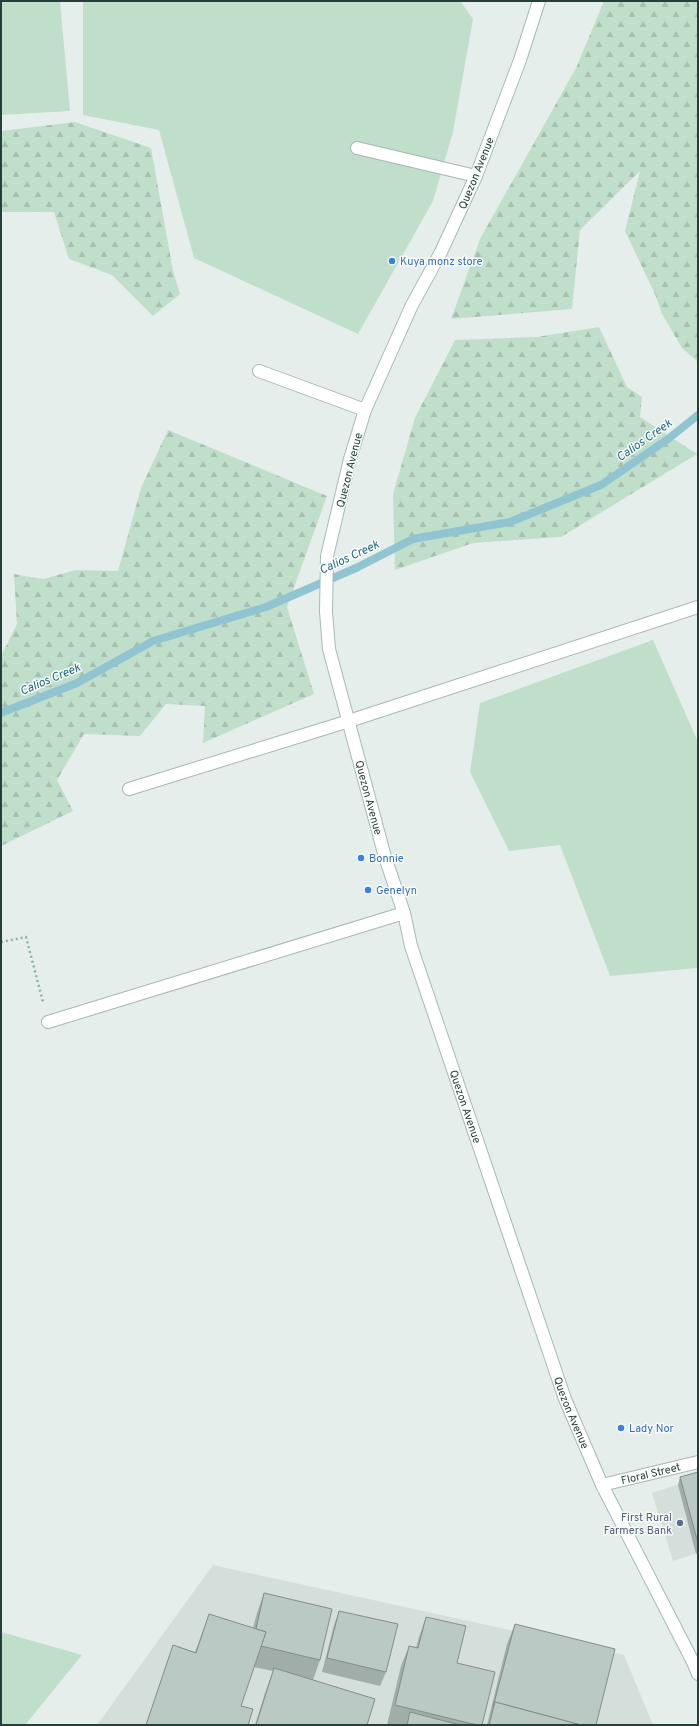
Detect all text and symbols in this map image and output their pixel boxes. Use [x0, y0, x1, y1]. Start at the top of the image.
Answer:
street label: Quezon Avenue [456, 135, 498, 212]
place label: Kuya monz store [400, 255, 483, 269]
marker: Kuya monz store [387, 256, 397, 266]
water label: Calios Creek [614, 415, 676, 466]
street label: Quezon Avenue [334, 431, 366, 509]
water label: Calios Creek [317, 537, 383, 579]
water label: Calios Creek [18, 660, 84, 700]
street label: Quezon Avenue [351, 759, 385, 837]
place label: Bonnie [369, 852, 404, 866]
marker: Bonnie [356, 853, 366, 863]
place label: Genelyn [376, 884, 417, 898]
marker: Genelyn [363, 885, 373, 895]
street label: Quezon Avenue [446, 1068, 484, 1145]
street label: Quezon Avenue [550, 1375, 592, 1451]
place label: Lady Nor [629, 1422, 675, 1436]
marker: Lady Nor [616, 1423, 626, 1433]
street label: Floral Street [620, 1460, 682, 1488]
place label: First Rural Farmers Bank [604, 1511, 672, 1538]
marker: First Rural Farmers Bank [675, 1518, 685, 1528]

